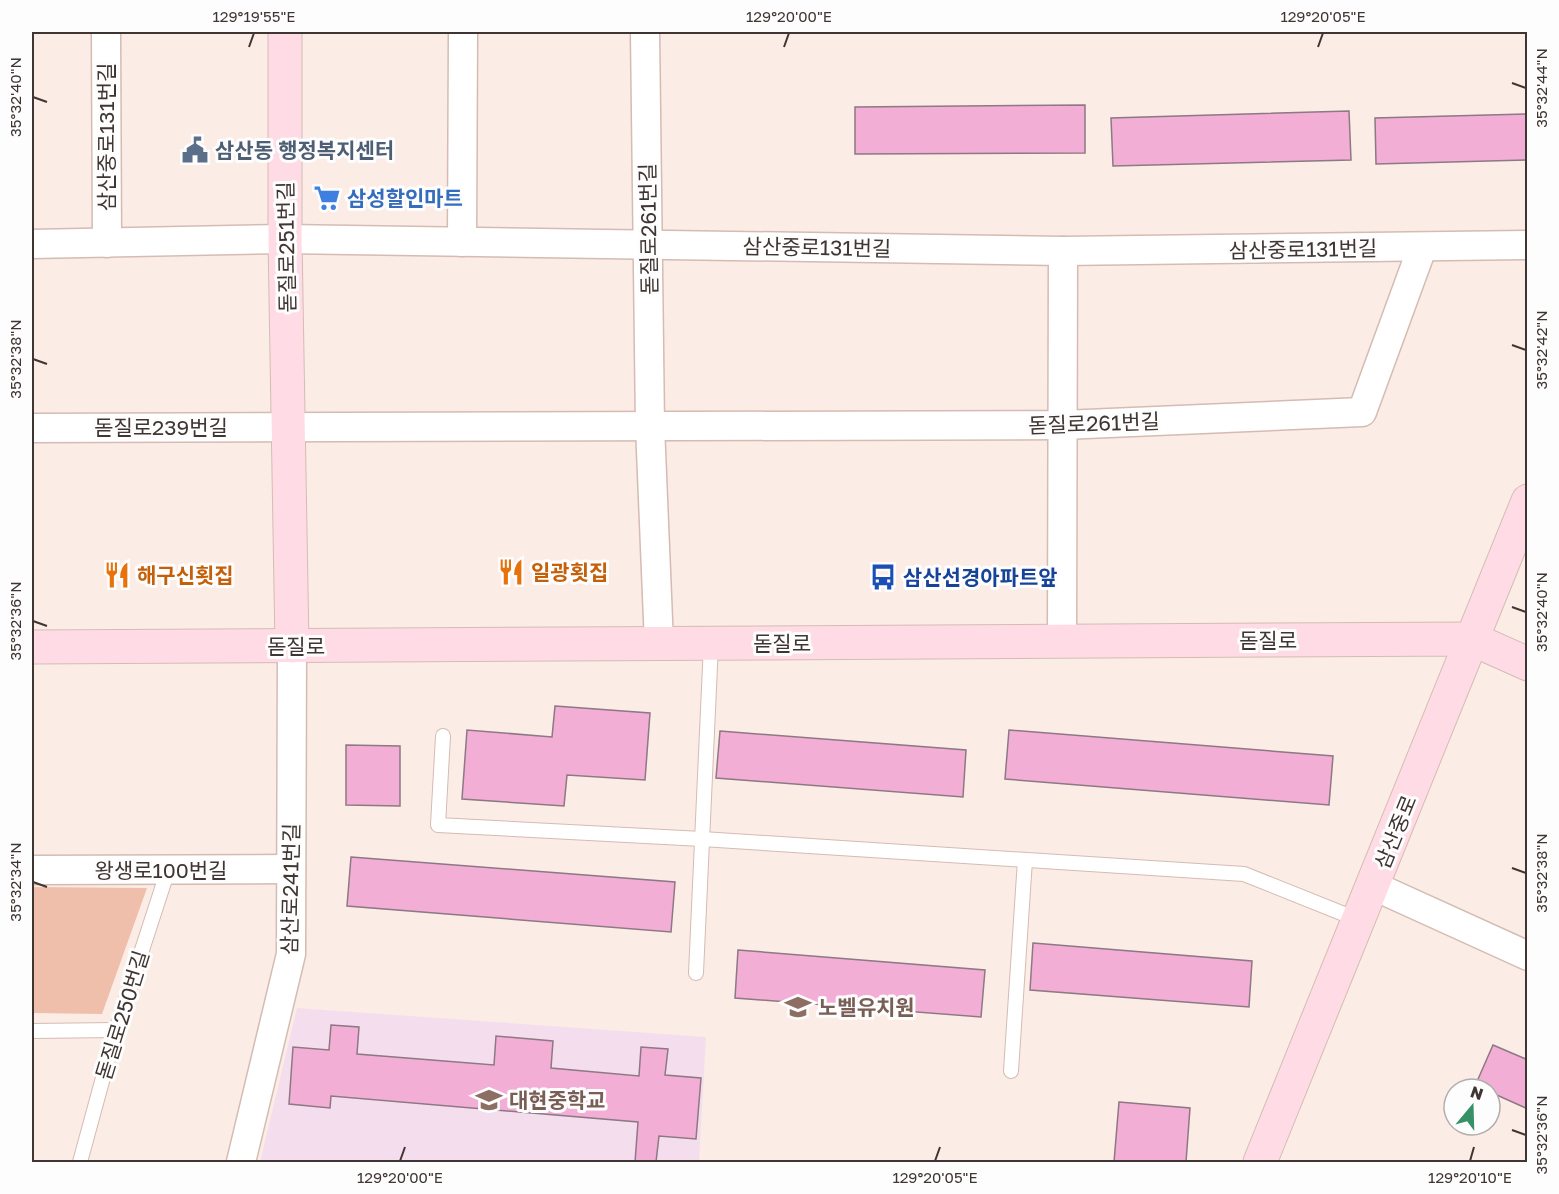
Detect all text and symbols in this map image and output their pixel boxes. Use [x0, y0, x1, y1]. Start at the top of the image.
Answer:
text: 129°19'55"E [213, 7, 295, 25]
text: 129°20'00"E [746, 7, 832, 25]
text: 129°20'05"E [1280, 7, 1366, 25]
text: 35°32'44"N [1532, 48, 1550, 128]
text: 35°32'40"N [6, 57, 24, 137]
street label: 삼산중로131번길 [93, 63, 119, 211]
public building icon: 삼산동 행정복지센터 [180, 135, 210, 165]
place label: 삼산동 행정복지센터 [215, 137, 394, 163]
street label: 돋질로261번길 [634, 163, 662, 295]
street label: 돋질로251번길 [272, 181, 300, 313]
supermarket icon: 삼성할인마트 [312, 183, 342, 213]
place label: 삼성할인마트 [347, 185, 463, 211]
street label: 삼산중로131번길 [742, 233, 892, 261]
street label: 삼산중로131번길 [1228, 235, 1378, 263]
text: 35°32'42"N [1532, 310, 1550, 390]
text: 35°32'38"N [6, 319, 24, 399]
street label: 돋질로261번길 [1028, 408, 1160, 438]
street label: 돋질로239번길 [94, 414, 228, 440]
restaurant icon: 일광횟집 [496, 557, 526, 587]
place label: 일광횟집 [531, 559, 608, 585]
restaurant icon: 해구신횟집 [102, 560, 132, 590]
place label: 해구신횟집 [137, 562, 234, 588]
bus stop icon: 삼산선경아파트앞 [868, 562, 898, 592]
place label: 삼산선경아파트앞 [903, 564, 1058, 590]
text: 35°32'40"N [1532, 572, 1550, 652]
text: 35°32'36"N [6, 581, 24, 661]
street label: 돋질로 [1239, 627, 1297, 653]
street label: 돋질로 [753, 630, 811, 656]
street label: 돋질로 [267, 633, 325, 659]
street label: 삼산중로 [1368, 791, 1422, 873]
street label: 삼산로241번길 [276, 823, 304, 955]
text: 35°32'38"N [1532, 833, 1550, 913]
text: 35°32'34"N [6, 842, 24, 922]
street label: 왕생로100번길 [95, 857, 227, 883]
street label: 돋질로250번길 [90, 947, 154, 1083]
school or university icon: 노벨유치원 [783, 992, 813, 1022]
place label: 노벨유치원 [818, 994, 915, 1020]
north arrow [1442, 1077, 1502, 1137]
text: N [1468, 1081, 1486, 1104]
school or university icon: 대현중학교 [474, 1085, 504, 1115]
place label: 대현중학교 [509, 1087, 606, 1113]
text: 35°32'36"N [1532, 1095, 1550, 1175]
text: 129°20'00"E [357, 1168, 443, 1186]
text: 129°20'05"E [892, 1168, 978, 1186]
text: 129°20'10"E [1428, 1168, 1512, 1186]

